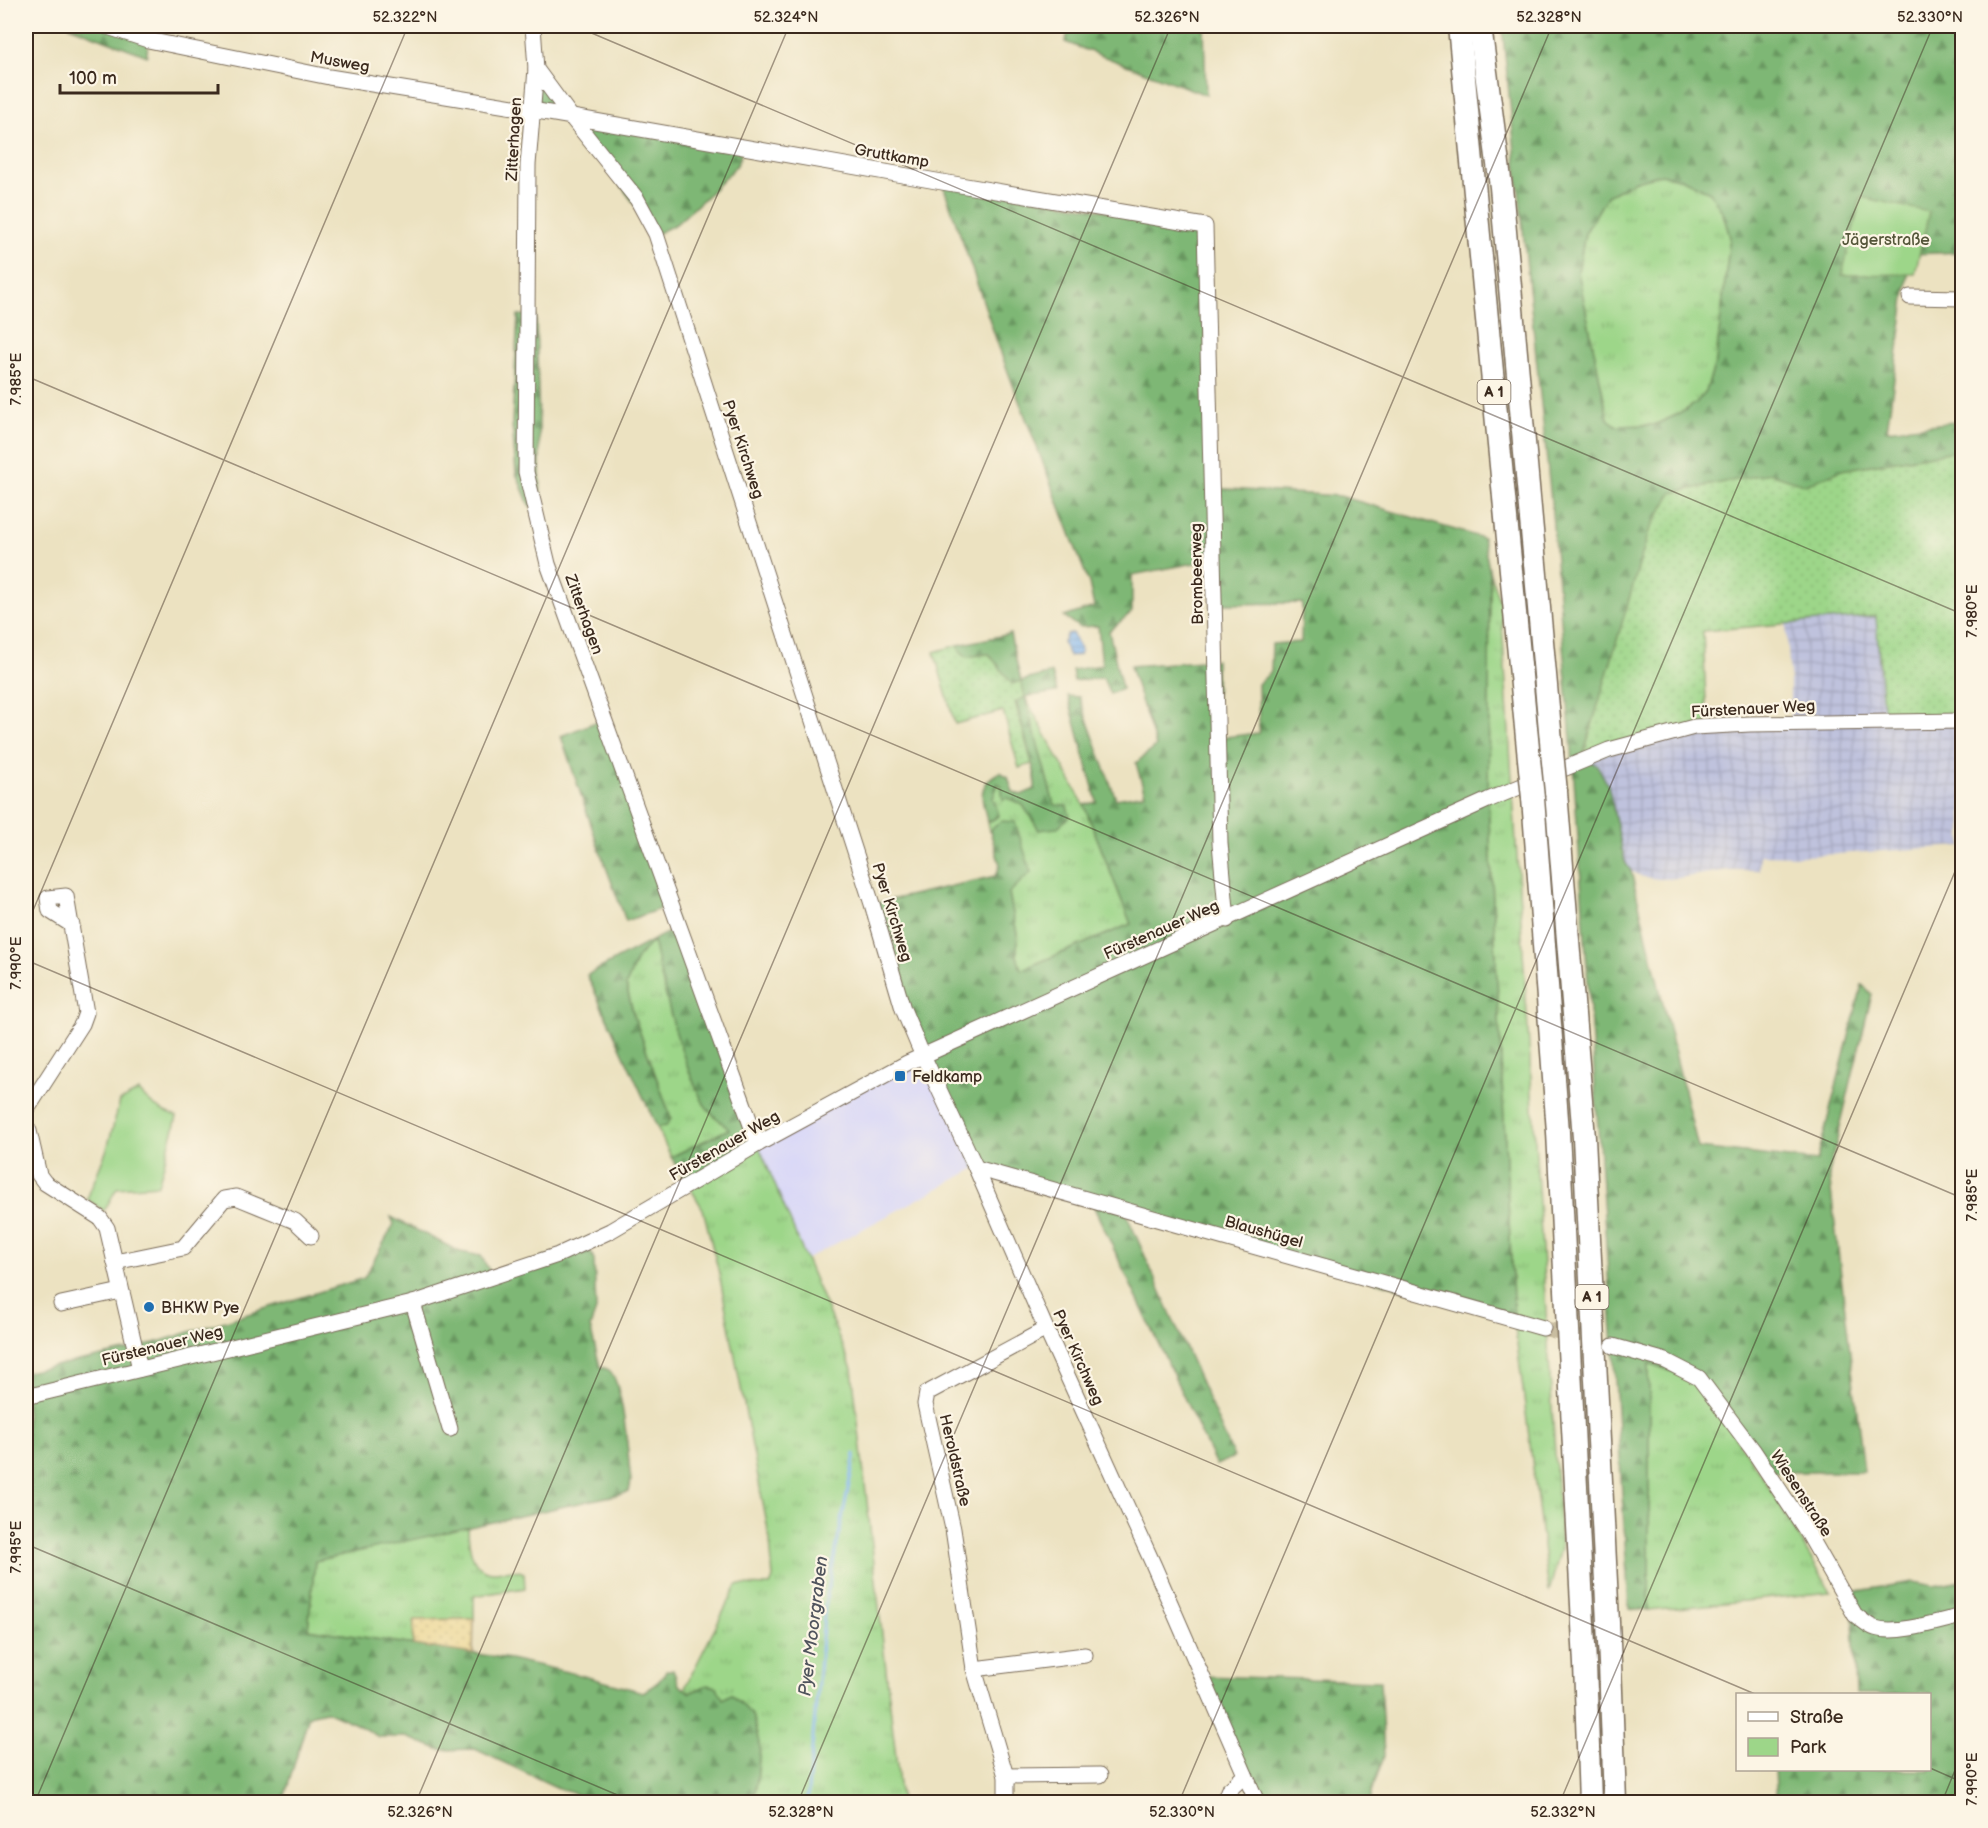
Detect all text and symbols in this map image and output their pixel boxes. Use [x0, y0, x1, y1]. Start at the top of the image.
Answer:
text: 52.322°N [372, 8, 438, 27]
text: 52.324°N [754, 8, 818, 27]
text: 52.326°N [1134, 8, 1200, 27]
text: 52.328°N [1516, 8, 1582, 27]
text: 52.330°N [1897, 8, 1963, 27]
street label: Musweg [309, 48, 371, 77]
scale bar [60, 57, 218, 95]
text: 100 m [69, 68, 117, 89]
street label: Zitterhagen [503, 97, 526, 182]
street label: Gruttkamp [853, 141, 931, 172]
park label: Jägerstraße [1842, 231, 1930, 250]
text: 7.985°E [7, 352, 26, 405]
road number: A 1 [1478, 380, 1510, 404]
street label: Pyer Kirchweg [718, 398, 767, 501]
street label: Brombeerweg [1187, 523, 1208, 625]
street label: Zitterhagen [560, 571, 607, 657]
text: 7.980°E [1963, 584, 1982, 638]
street label: Fürstenauer Weg [1690, 697, 1816, 722]
street label: Pyer Kirchweg [867, 861, 916, 964]
street label: Fürstenauer Weg [1101, 896, 1222, 964]
text: 7.990°E [7, 936, 26, 990]
place label: Feldkamp [912, 1068, 982, 1087]
marker: Feldkamp [893, 1069, 907, 1083]
street label: Fürstenauer Weg [666, 1107, 783, 1186]
text: 7.985°E [1963, 1168, 1982, 1221]
street label: Blaushügel [1222, 1212, 1305, 1253]
road number: A 1 [1576, 1285, 1608, 1309]
place label: BHKW Pye [161, 1299, 240, 1318]
marker: BHKW Pye [142, 1300, 156, 1314]
street label: Pyer Kirchweg [1048, 1307, 1107, 1408]
street label: Fürstenauer Weg [100, 1322, 225, 1371]
street label: Heroldstraße [935, 1412, 974, 1509]
street label: Wiesenstraße [1766, 1447, 1836, 1541]
text: 7.995°E [7, 1520, 26, 1573]
water label: Pyer Moorgraben [794, 1555, 833, 1697]
legend [1736, 1693, 1931, 1771]
text: Straße [1790, 1707, 1844, 1728]
text: Park [1790, 1737, 1826, 1758]
text: 7.990°E [1963, 1752, 1982, 1806]
text: 52.326°N [387, 1803, 453, 1822]
text: 52.328°N [768, 1803, 834, 1822]
text: 52.330°N [1149, 1803, 1215, 1822]
text: 52.332°N [1530, 1803, 1596, 1822]

